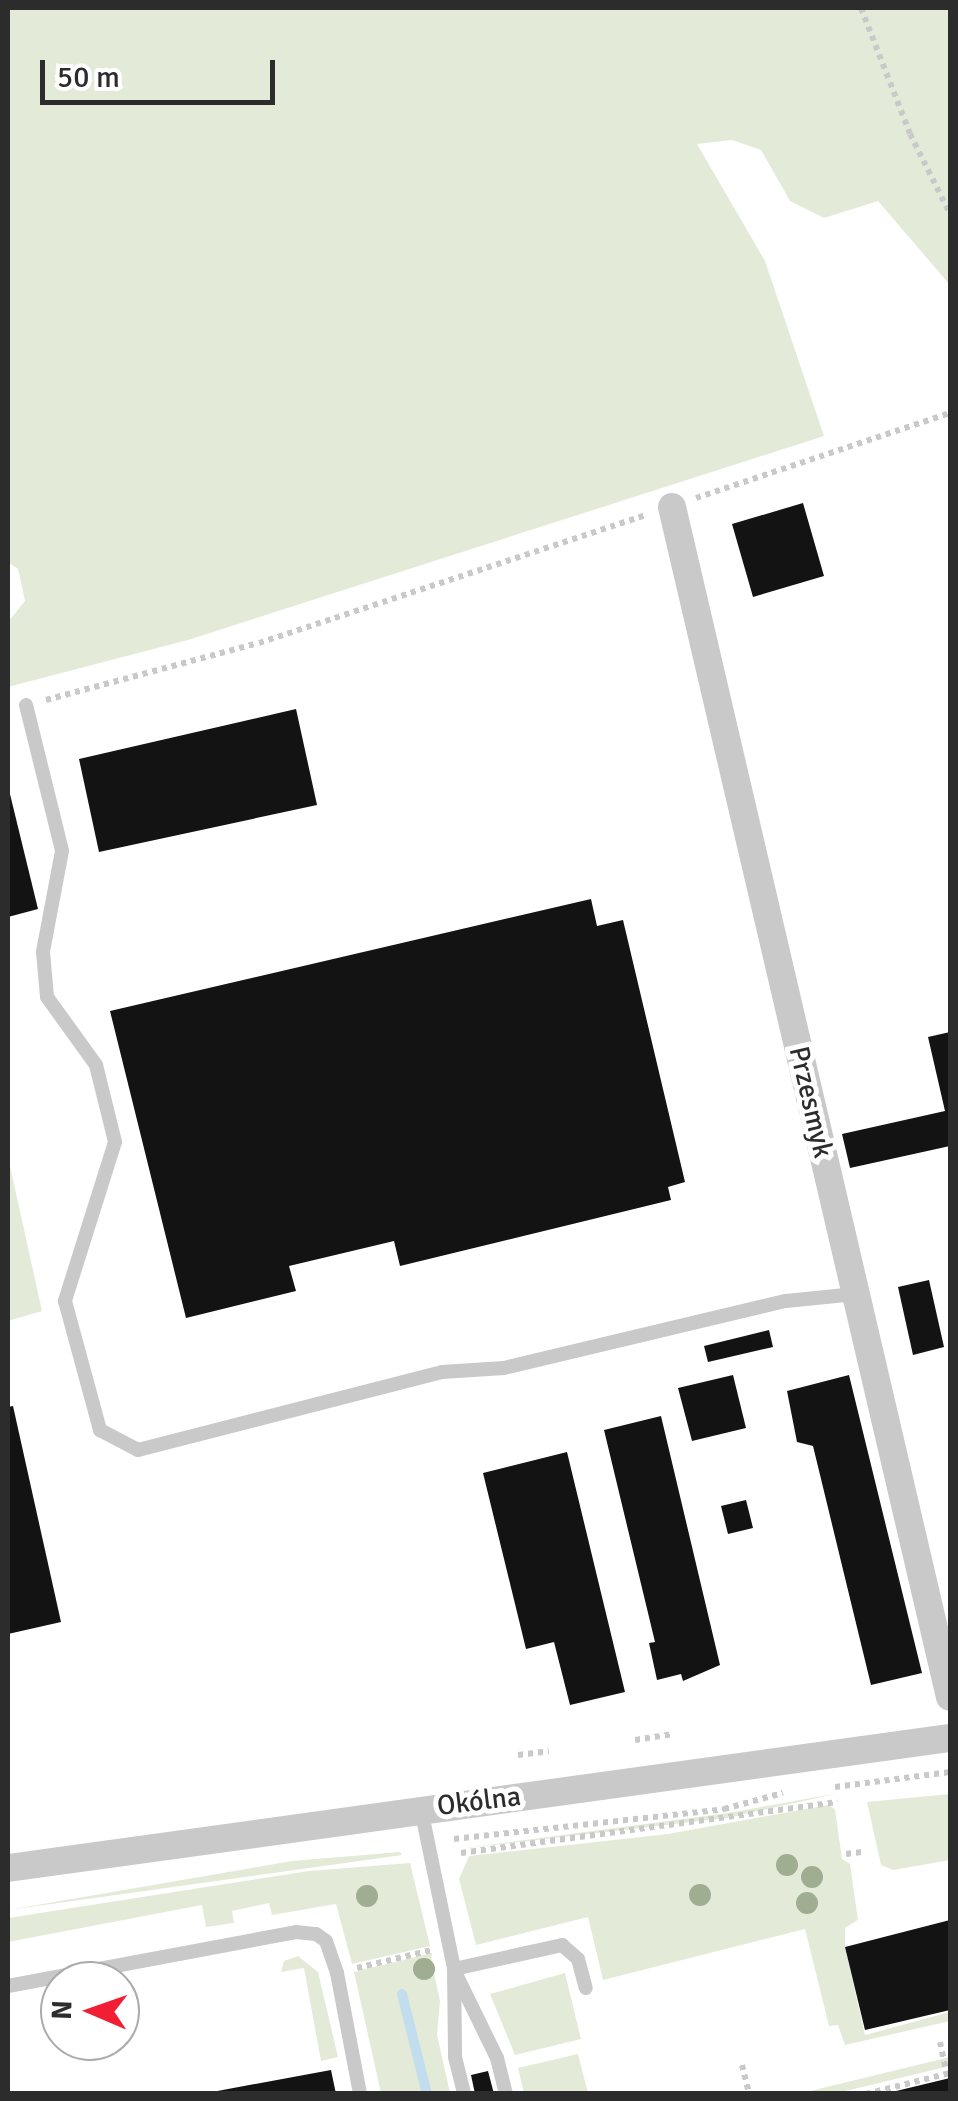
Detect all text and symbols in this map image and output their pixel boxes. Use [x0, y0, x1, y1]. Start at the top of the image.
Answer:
scale bar [45, 40, 280, 102]
text: 50 m [57, 59, 120, 96]
street label: Przesmyk [782, 1043, 840, 1161]
street label: Okólna [435, 1779, 523, 1823]
north arrow [40, 1961, 140, 2061]
text: N [45, 2000, 79, 2020]

